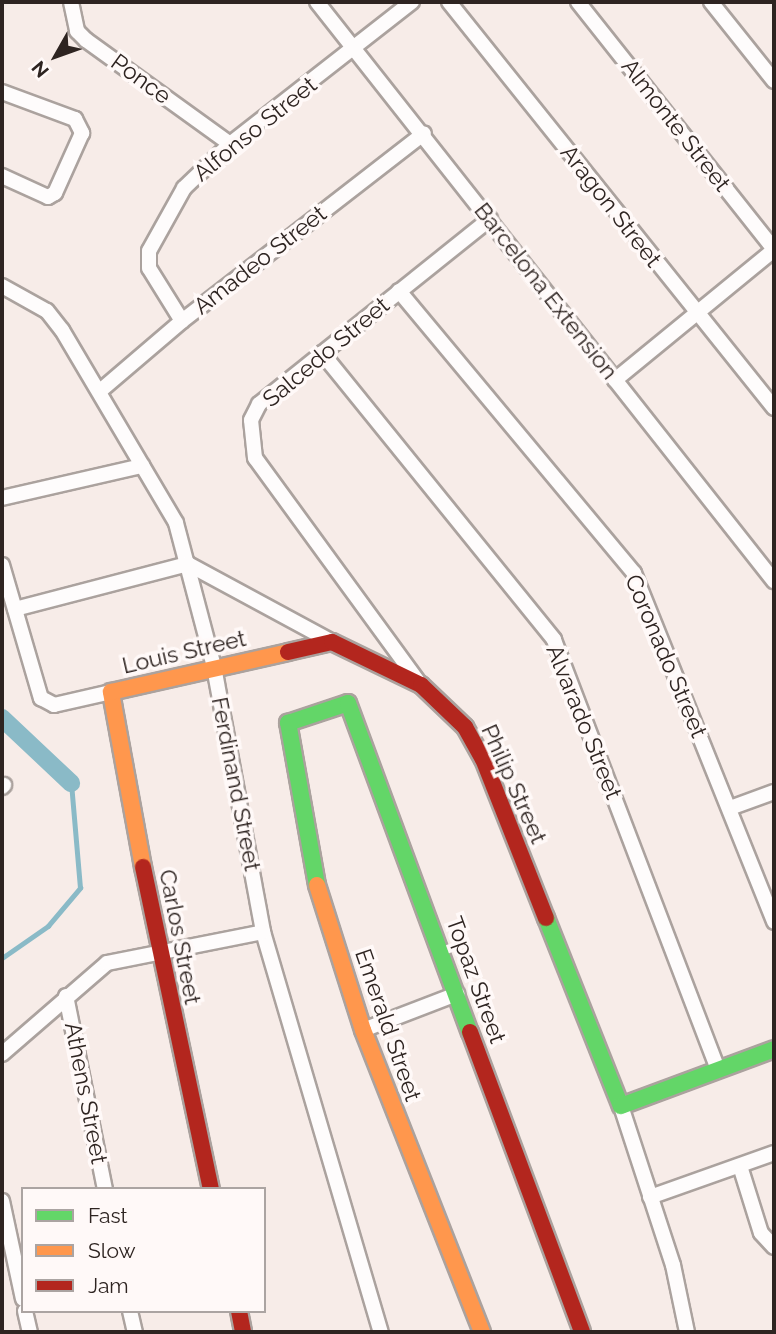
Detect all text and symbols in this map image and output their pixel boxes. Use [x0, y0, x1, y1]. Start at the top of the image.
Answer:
north arrow [21, 21, 91, 91]
street label: Ponce [106, 48, 176, 110]
street label: Almonte Street [616, 53, 736, 197]
text: N [27, 57, 53, 82]
street label: Alfonso Street [188, 71, 322, 187]
street label: Aragon Street [555, 140, 667, 272]
street label: Barcelona Extension [468, 197, 624, 385]
street label: Amadeo Street [188, 200, 332, 320]
street label: Salcedo Street [257, 291, 395, 413]
street label: Coronado Street [619, 570, 713, 742]
street label: Louis Street [119, 624, 249, 680]
street label: Alvarado Street [540, 641, 628, 803]
street label: Ferdinand Street [206, 695, 266, 873]
street label: Philip Street [475, 720, 553, 848]
street label: Carlos Street [153, 867, 207, 1007]
street label: Topaz Street [440, 913, 512, 1047]
street label: Emerald Street [349, 945, 427, 1105]
street label: Athens Street [59, 1020, 113, 1166]
legend [21, 1187, 266, 1313]
text: Fast [88, 1203, 128, 1228]
text: Slow [88, 1238, 136, 1263]
text: Jam [88, 1273, 129, 1298]

